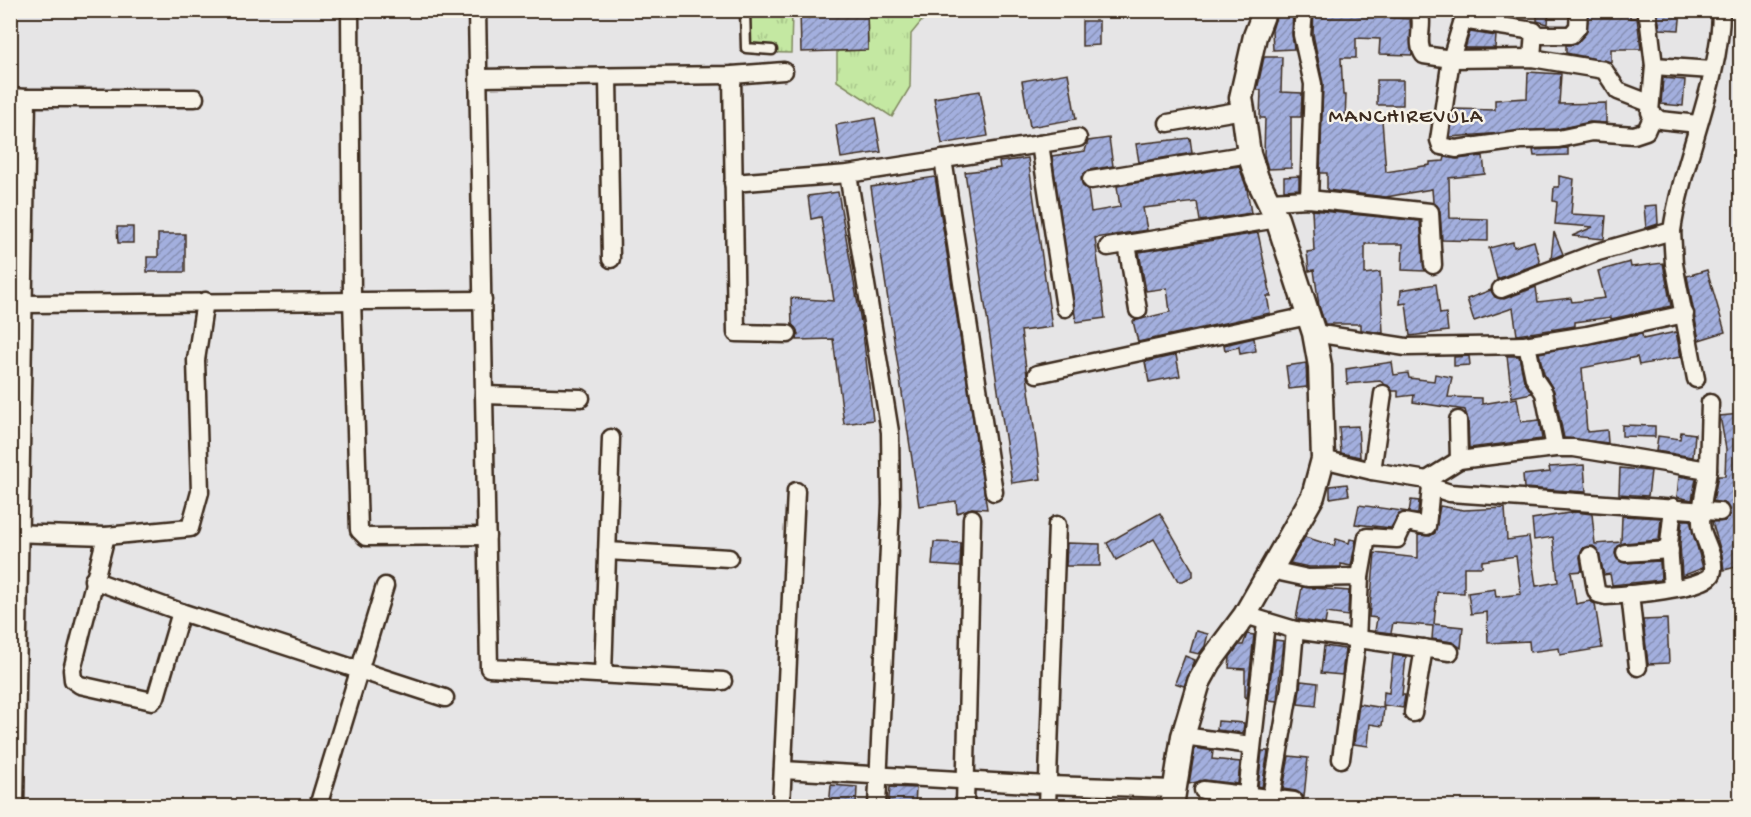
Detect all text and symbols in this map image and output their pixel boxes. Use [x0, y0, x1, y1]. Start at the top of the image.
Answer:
district label: MANCHIREVULA [1328, 106, 1484, 131]

